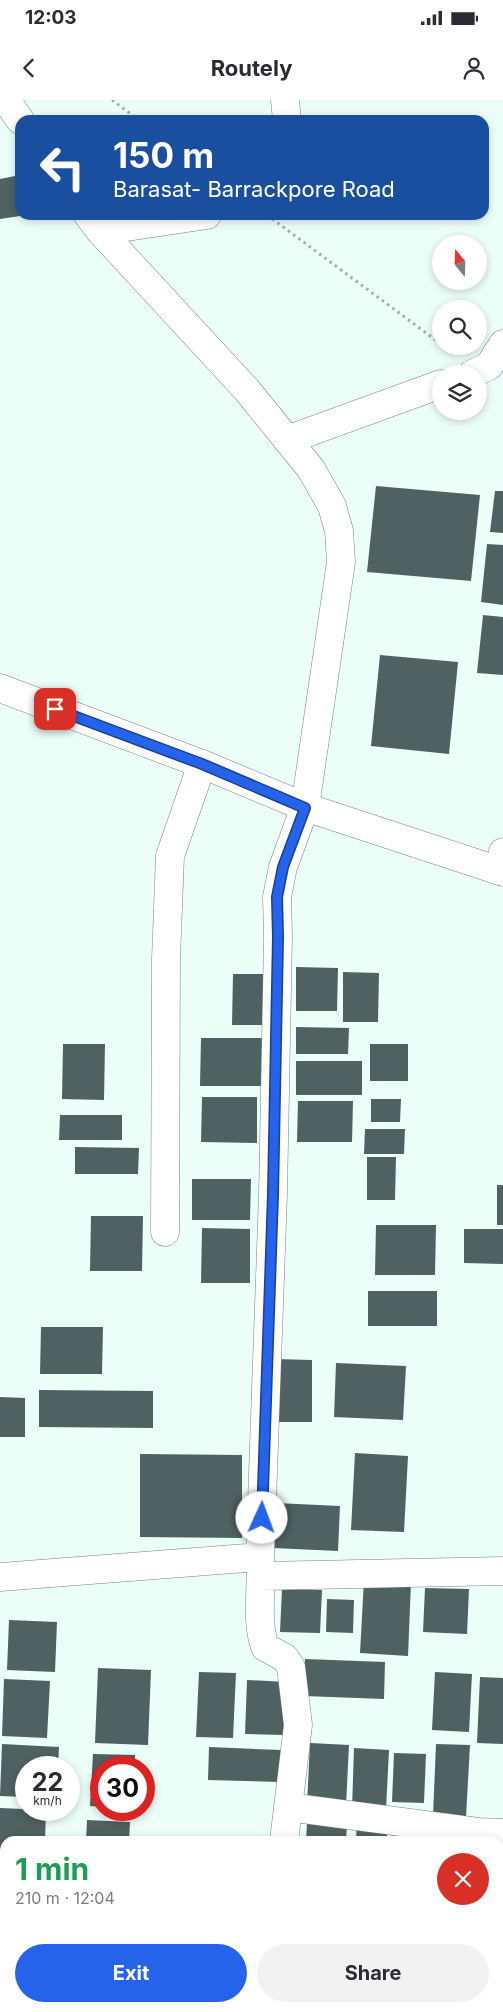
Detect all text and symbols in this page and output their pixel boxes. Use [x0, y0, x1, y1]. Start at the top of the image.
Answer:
text: 12:03 [25, 6, 77, 29]
icon: back [15, 54, 43, 82]
icon: person [460, 54, 488, 82]
text: Routely [211, 55, 292, 81]
text: 150 m [113, 134, 214, 176]
icon: left [30, 135, 95, 200]
text: Barasat- Barrackpore Road [113, 176, 395, 202]
north arrow [432, 235, 488, 290]
map controls [432, 235, 487, 420]
button: search [432, 300, 487, 355]
button: layers [432, 365, 487, 420]
pin [34, 688, 76, 730]
icon: arrive [41, 695, 69, 723]
position arrow [235, 1491, 287, 1543]
speed limit sign: 30 [90, 1756, 155, 1821]
text: 22 [32, 1767, 63, 1797]
text: km/h [33, 1793, 62, 1808]
text: 1 min [15, 1851, 89, 1887]
button: close [437, 1853, 489, 1905]
text: 210 m · 12:04 [15, 1888, 115, 1908]
button: Exit [15, 1944, 247, 2002]
button: Share [257, 1944, 489, 2002]

